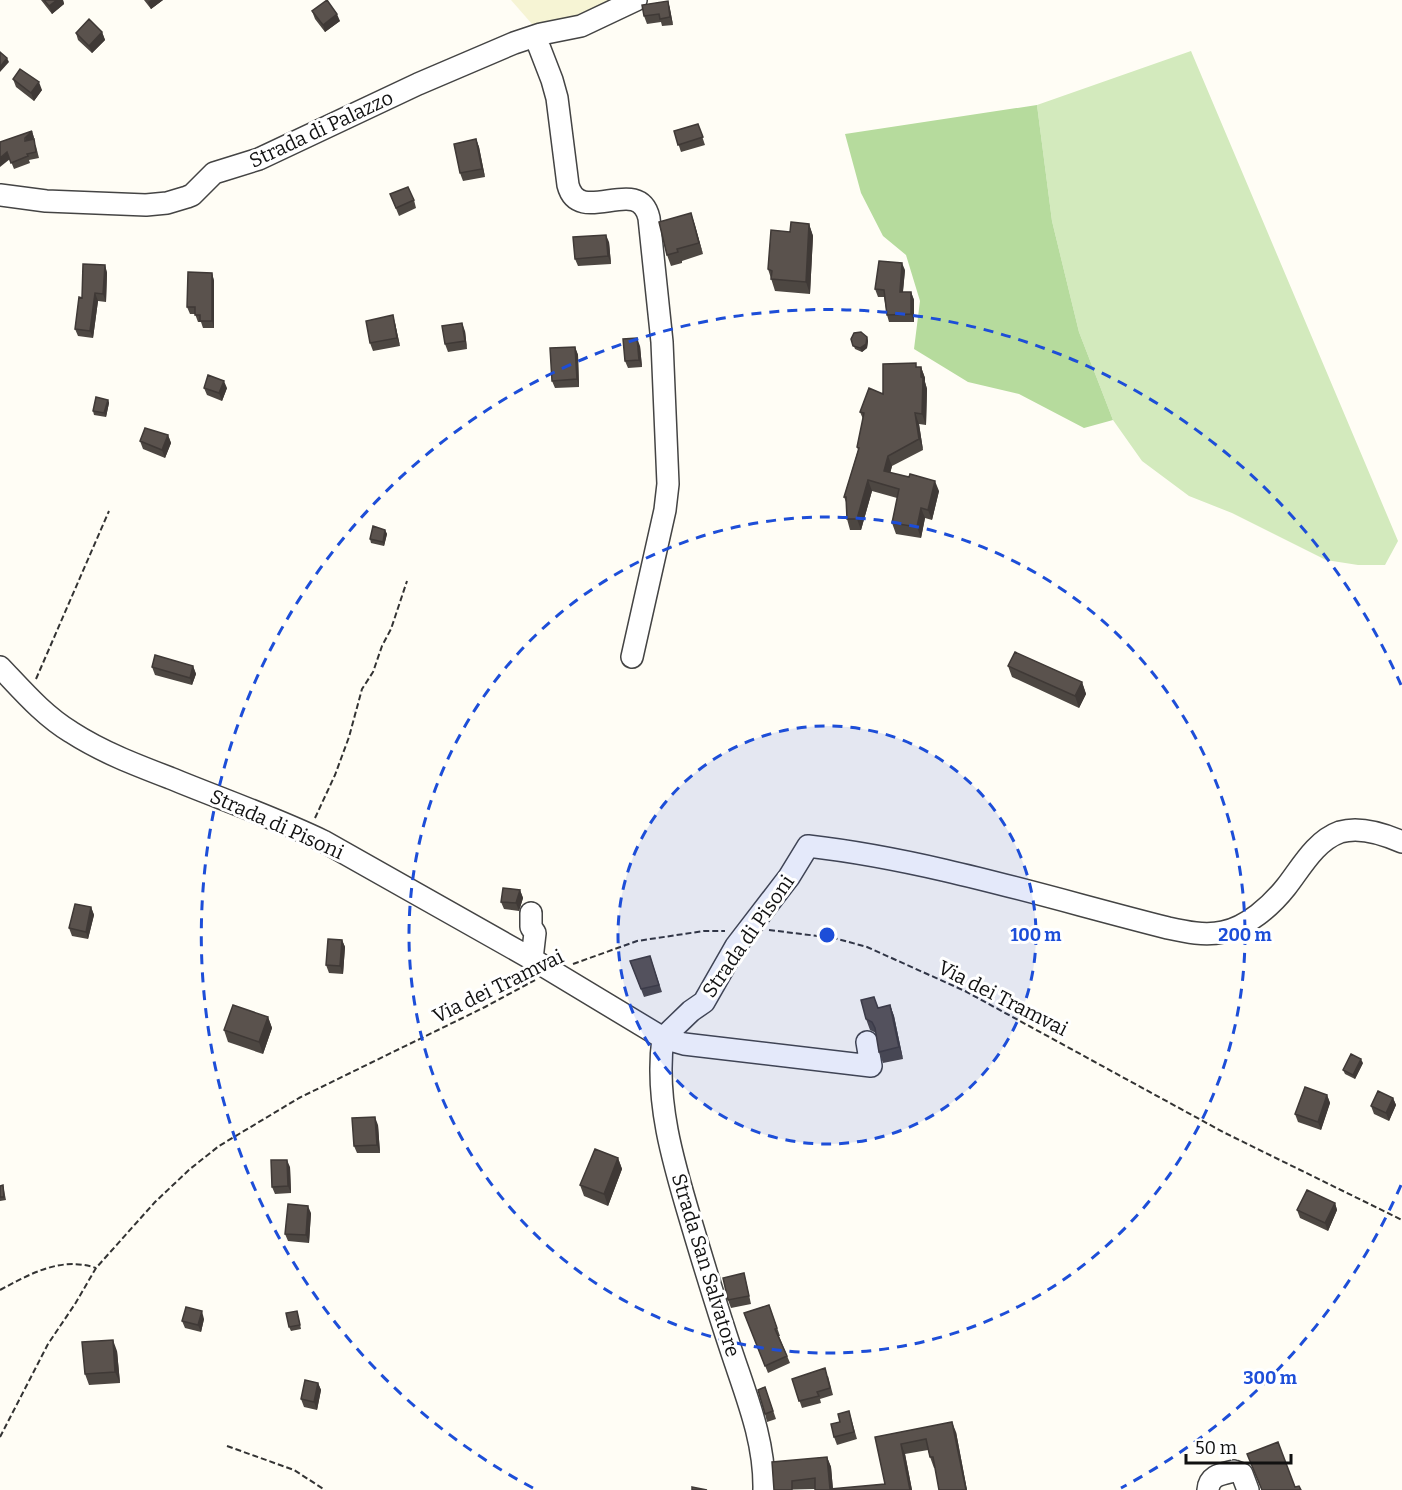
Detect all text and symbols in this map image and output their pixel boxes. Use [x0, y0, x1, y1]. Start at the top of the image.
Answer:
street label: Strada di Palazzo [245, 85, 397, 173]
street label: Strada di Pisoni [206, 784, 348, 864]
street label: Strada di Pisoni [697, 870, 799, 1002]
text: 100 m [1010, 924, 1062, 946]
text: 200 m [1218, 924, 1272, 946]
centre of rings [817, 925, 837, 945]
street label: Via dei Tramvai [429, 944, 567, 1028]
street label: Via dei Tramvai [934, 955, 1072, 1041]
street label: Strada San Salvatore [667, 1170, 745, 1360]
text: 300 m [1243, 1367, 1297, 1389]
scale bar [1186, 1427, 1291, 1465]
text: 50 m [1195, 1437, 1237, 1459]

